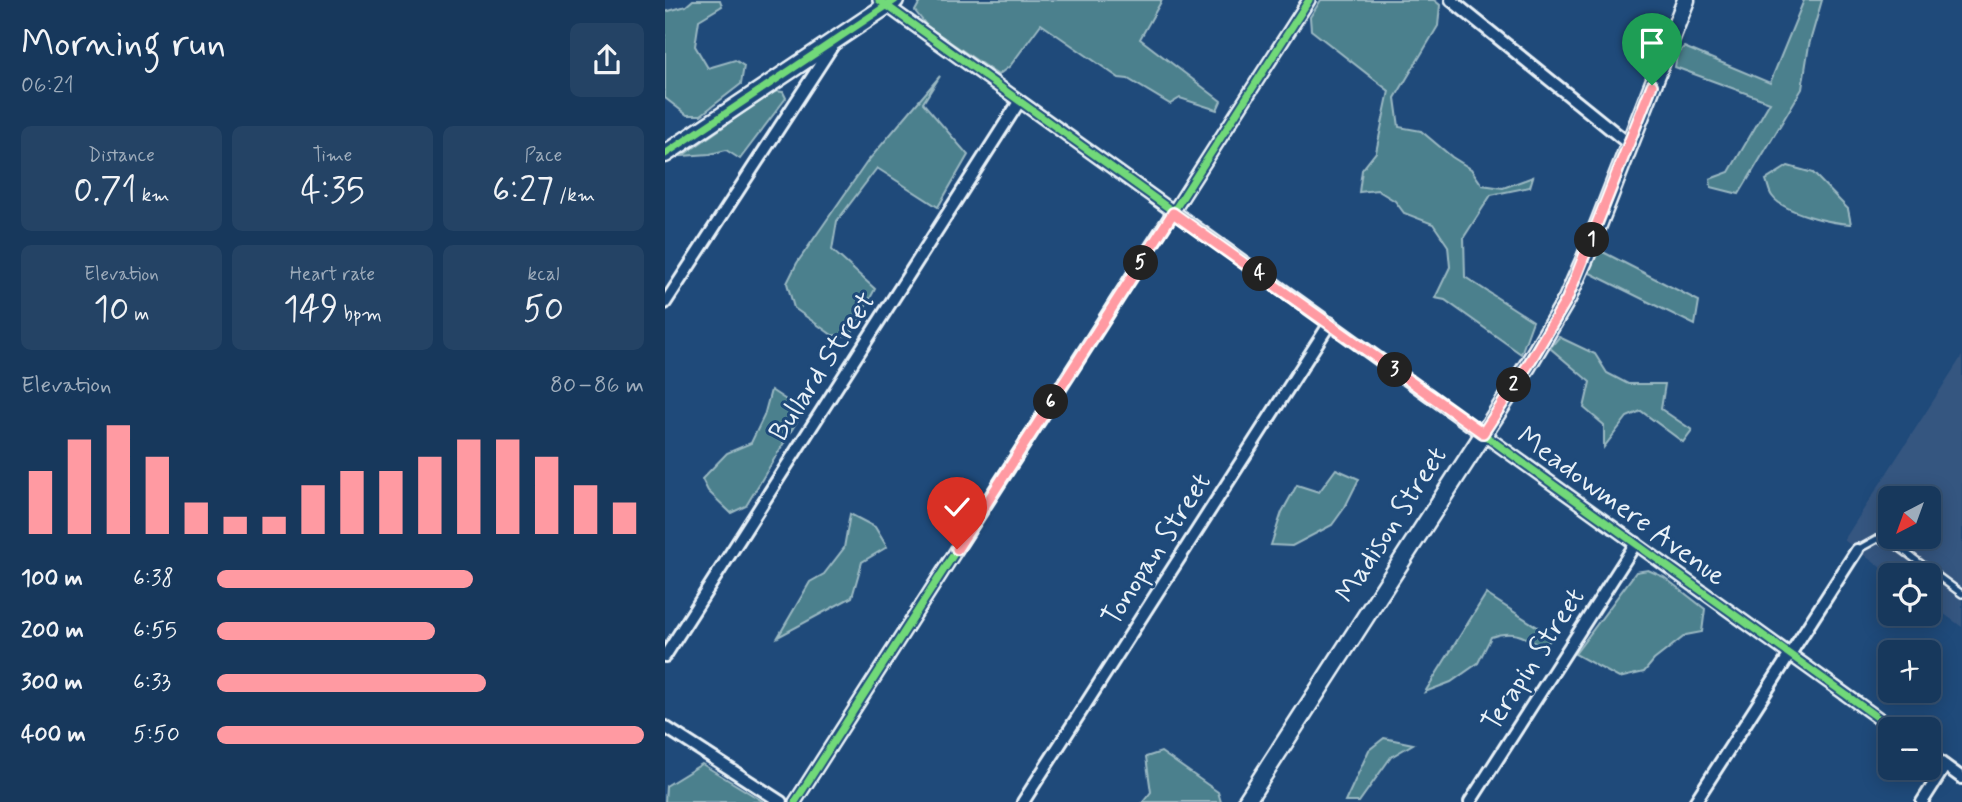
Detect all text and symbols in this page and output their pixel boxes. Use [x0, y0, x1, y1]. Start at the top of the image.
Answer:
pin [1622, 13, 1682, 85]
text: Morning run [21, 20, 226, 69]
button: share [570, 23, 644, 97]
icon: arrive [1633, 24, 1671, 62]
text: 06:21 [21, 71, 74, 101]
text: Distance [88, 143, 155, 168]
text: Time [313, 143, 352, 168]
text: Pace [525, 143, 562, 168]
text: 0.71 [74, 168, 137, 214]
text: 4:35 [300, 168, 365, 214]
text: 6:27 [492, 168, 554, 214]
text: km [137, 183, 170, 208]
text: /km [554, 183, 595, 208]
pin: 1 [1574, 222, 1609, 258]
text: 1 [1587, 227, 1596, 252]
pin: 5 [1123, 246, 1159, 280]
text: 5 [1135, 250, 1146, 275]
pin: 4 [1243, 256, 1277, 292]
text: 4 [1254, 261, 1265, 286]
text: Elevation [84, 262, 159, 287]
text: Heart rate [290, 262, 375, 287]
text: kcal [528, 262, 559, 287]
street label: Bullard Street [761, 285, 885, 449]
text: 10 [94, 287, 129, 333]
text: 149 [283, 287, 338, 333]
text: 50 [523, 287, 564, 333]
text: m [129, 302, 149, 327]
text: bpm [338, 302, 382, 327]
pin: 3 [1377, 352, 1413, 388]
text: 3 [1390, 357, 1399, 382]
pin: 2 [1497, 368, 1531, 402]
text: Elevation [21, 371, 112, 401]
text: 80–86 m [550, 371, 644, 401]
text: 2 [1509, 372, 1518, 397]
pin: 6 [1033, 384, 1069, 420]
text: 6 [1046, 389, 1055, 414]
street label: Meadowmere Avenue [1509, 419, 1733, 595]
street label: Madison Street [1328, 440, 1456, 610]
street label: Tonopan Street [1094, 466, 1220, 634]
pin [927, 477, 987, 549]
north arrow [1878, 486, 1941, 550]
map controls [1878, 486, 1941, 780]
icon: check [938, 488, 976, 526]
button: locate [1878, 563, 1941, 626]
text: 100 m [21, 564, 83, 594]
text: 6:38 [133, 564, 174, 594]
street label: Terapin Street [1474, 581, 1594, 739]
text: 200 m [21, 616, 84, 646]
text: 6:55 [133, 616, 177, 646]
button: + [1878, 640, 1941, 703]
text: 300 m [21, 668, 83, 698]
text: 6:33 [133, 668, 171, 698]
button: − [1878, 717, 1941, 780]
text: 400 m [21, 720, 86, 750]
text: 5:50 [133, 720, 180, 750]

